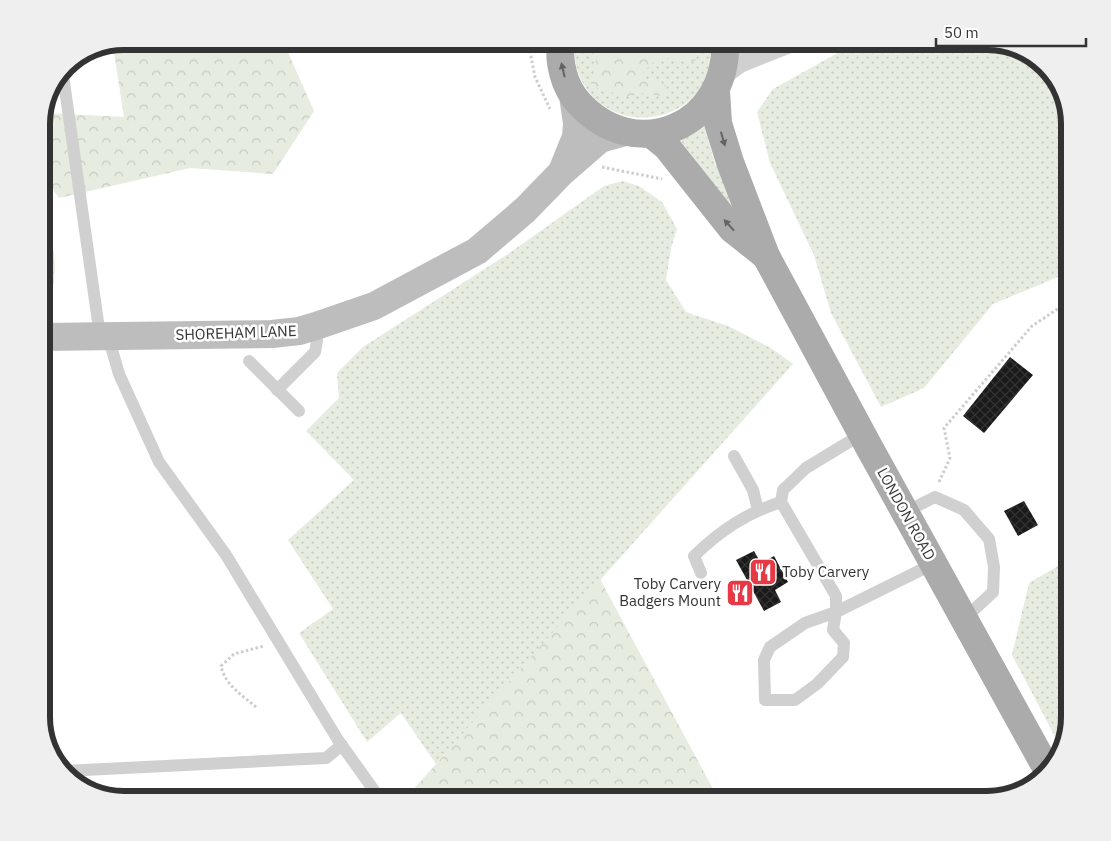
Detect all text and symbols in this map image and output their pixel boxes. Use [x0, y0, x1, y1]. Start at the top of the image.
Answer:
scale bar [936, 15, 1086, 47]
text: 50 m [944, 23, 979, 42]
one-way arrow [558, 61, 566, 77]
one-way arrow [719, 131, 727, 146]
one-way arrow [723, 219, 735, 231]
street label: SHOREHAM LANE [175, 321, 297, 344]
street label: LONDON ROAD [873, 464, 940, 563]
restaurant icon: Toby Carvery [748, 557, 778, 587]
place label: Toby Carvery [782, 562, 870, 581]
place label: Toby Carvery Badgers Mount [619, 574, 722, 610]
restaurant icon: Toby Carvery Badgers Mount [725, 578, 755, 608]

